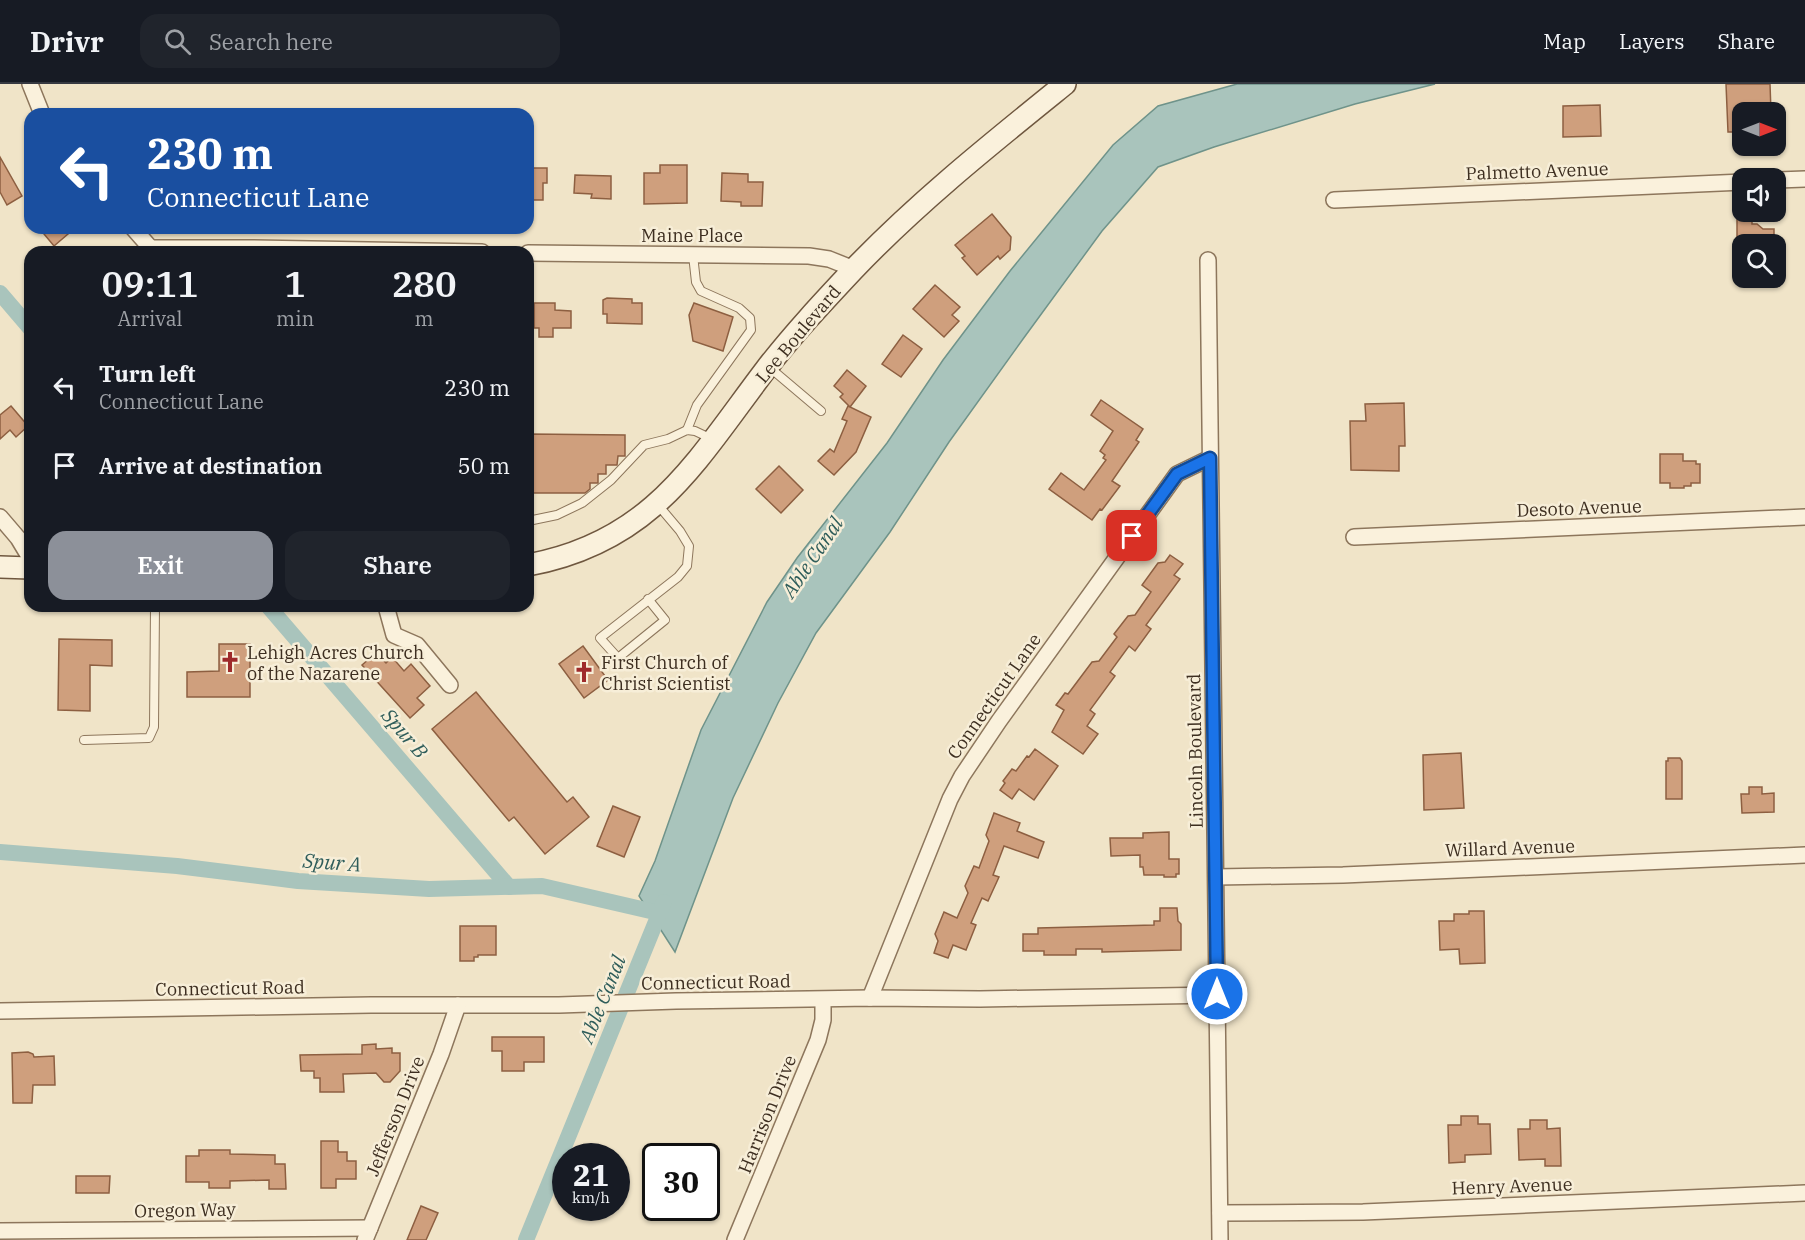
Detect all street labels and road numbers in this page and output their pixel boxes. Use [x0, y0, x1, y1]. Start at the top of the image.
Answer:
street label: Palmetto Avenue [1465, 157, 1609, 185]
street label: Maine Place [641, 224, 743, 247]
street label: Lee Boulevard [750, 280, 846, 388]
street label: Desoto Avenue [1516, 494, 1642, 522]
street label: Connecticut Lane [942, 629, 1046, 763]
street label: Lincoln Boulevard [1182, 673, 1208, 829]
street label: Willard Avenue [1445, 834, 1575, 862]
street label: Connecticut Road [641, 969, 791, 995]
street label: Connecticut Road [155, 975, 305, 1001]
street label: Harrison Drive [733, 1051, 801, 1177]
street label: Jefferson Drive [360, 1053, 430, 1179]
street label: Henry Avenue [1451, 1172, 1573, 1200]
street label: Oregon Way [134, 1198, 236, 1222]

